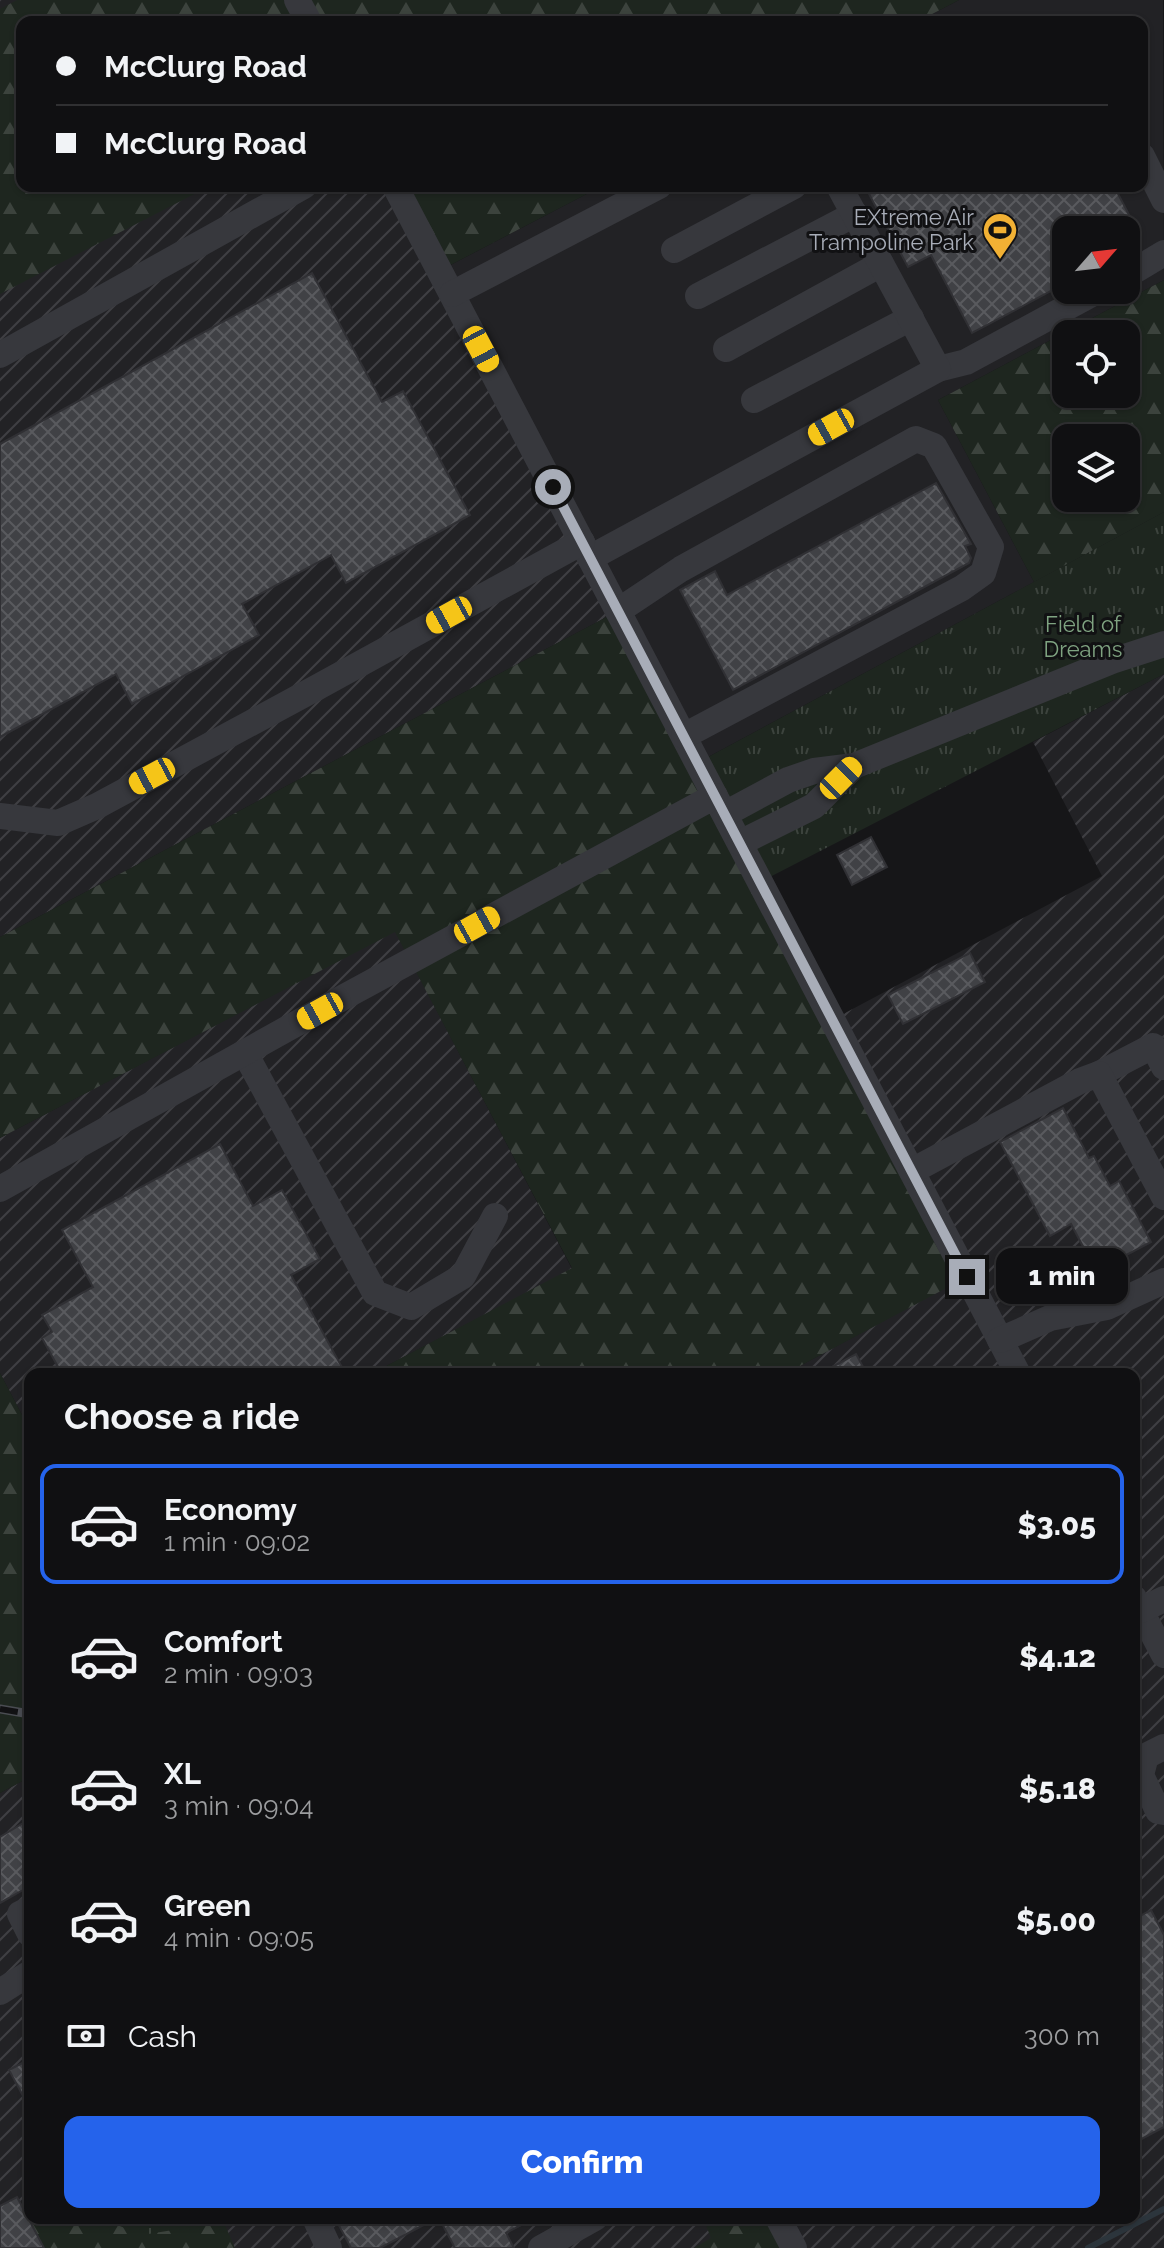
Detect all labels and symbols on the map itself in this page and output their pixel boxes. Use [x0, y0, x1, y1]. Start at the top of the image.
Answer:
place label: EXtreme Air Trampoline Park [809, 204, 974, 255]
sports icon: EXtreme Air Trampoline Park [981, 211, 1019, 261]
north arrow [1052, 216, 1140, 304]
car [459, 322, 503, 376]
car [804, 405, 858, 449]
route start [535, 469, 571, 505]
car [422, 593, 476, 637]
park label: Field of Dreams [1044, 611, 1122, 662]
car [816, 753, 866, 803]
car [125, 754, 179, 798]
car [450, 903, 504, 947]
car [293, 989, 347, 1033]
callout: 1 min [995, 1249, 1127, 1305]
route end [949, 1259, 985, 1295]

